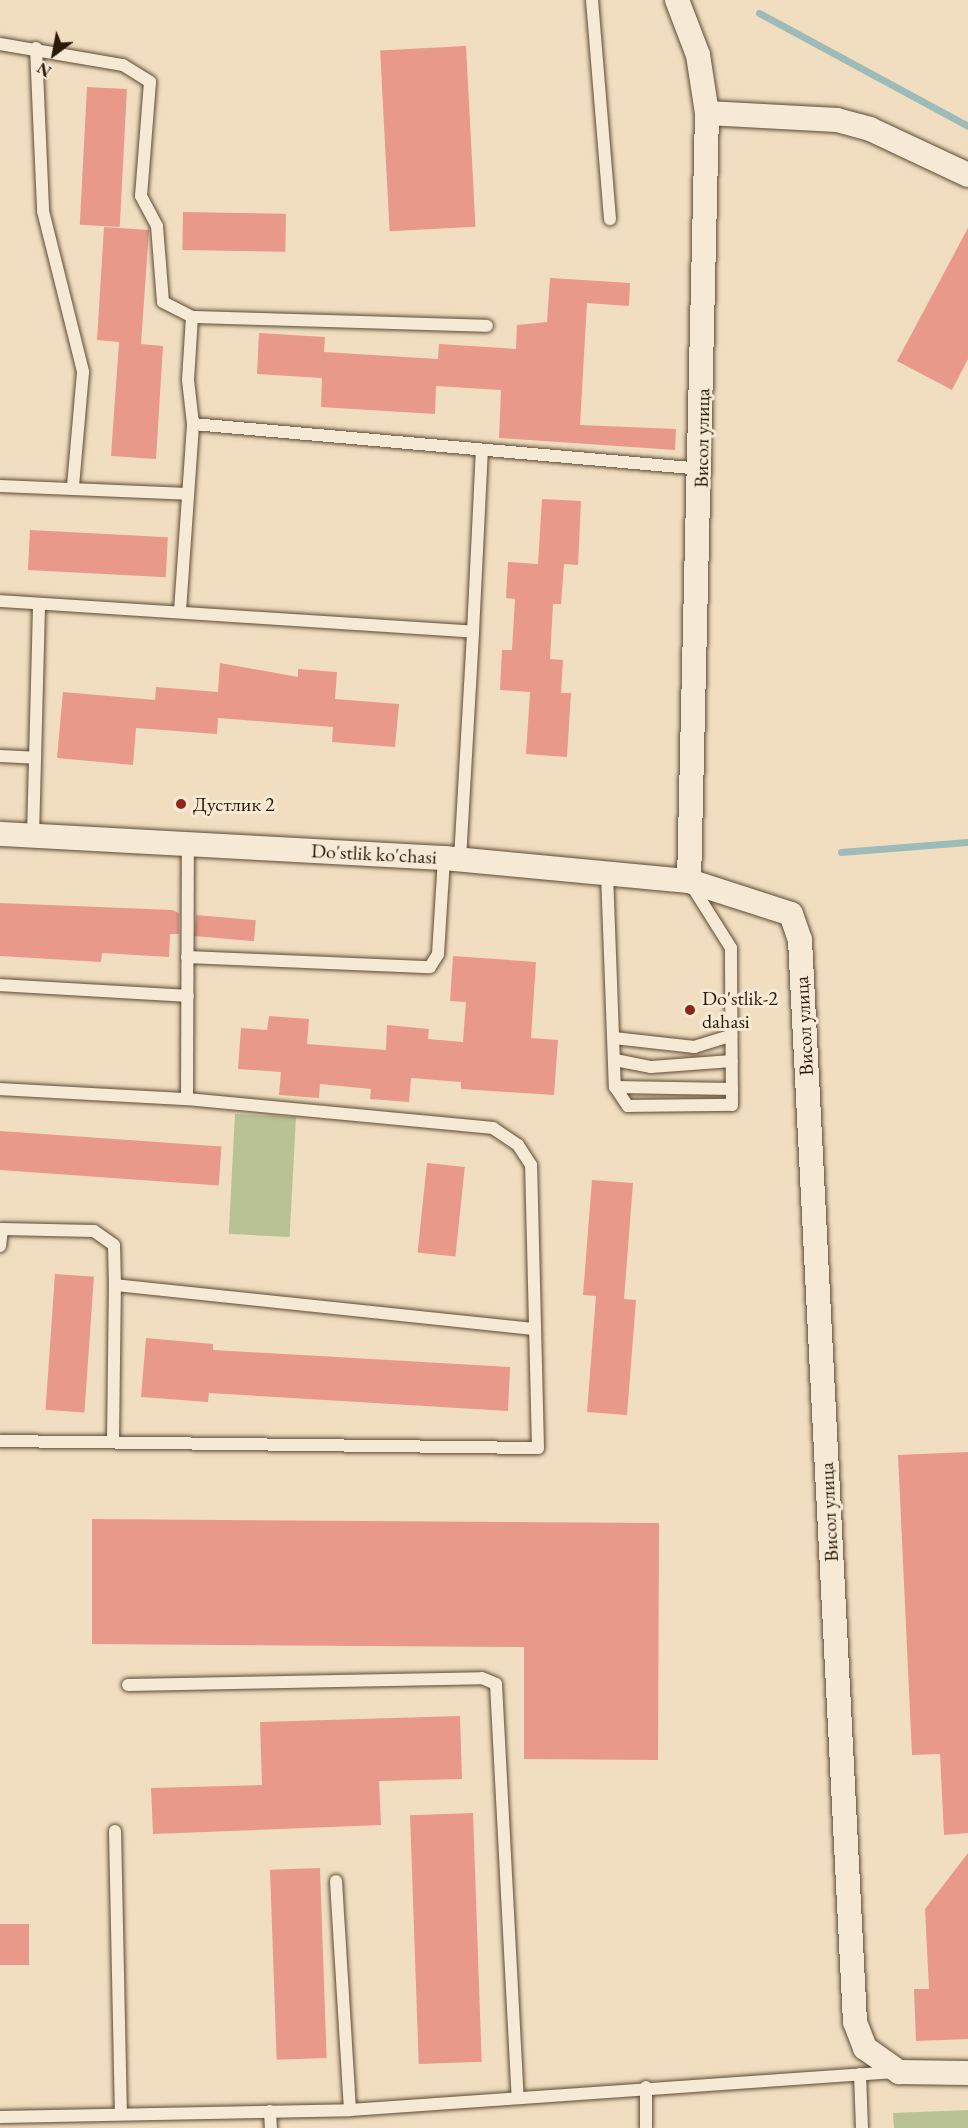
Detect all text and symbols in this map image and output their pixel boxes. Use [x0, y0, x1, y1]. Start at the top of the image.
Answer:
north arrow [24, 24, 84, 84]
text: N [33, 57, 55, 82]
street label: Висол улица [689, 388, 715, 488]
place label: Дустлик 2 [193, 792, 275, 816]
marker: Дустлик 2 [174, 797, 188, 811]
street label: Do'stlik ko'chasi [311, 839, 437, 869]
street label: Висол улица [789, 976, 819, 1076]
place label: Do'stlik-2 dahasi [702, 987, 778, 1034]
marker: Do'stlik-2 dahasi [683, 1003, 697, 1017]
street label: Висол улица [814, 1462, 844, 1562]

